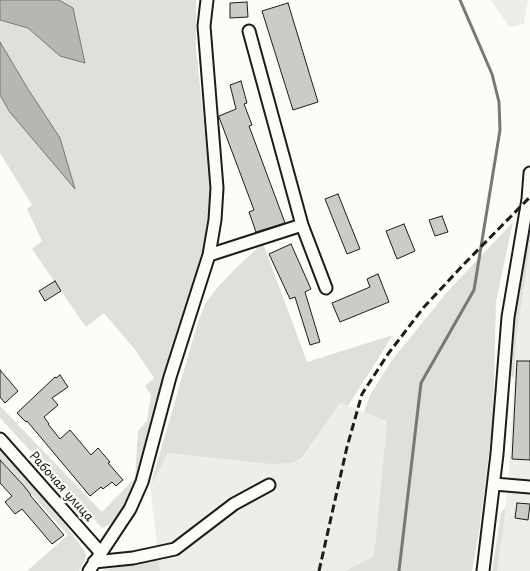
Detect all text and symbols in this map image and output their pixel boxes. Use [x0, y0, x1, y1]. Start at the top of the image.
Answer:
street label: Рабочая улица [26, 449, 96, 525]

